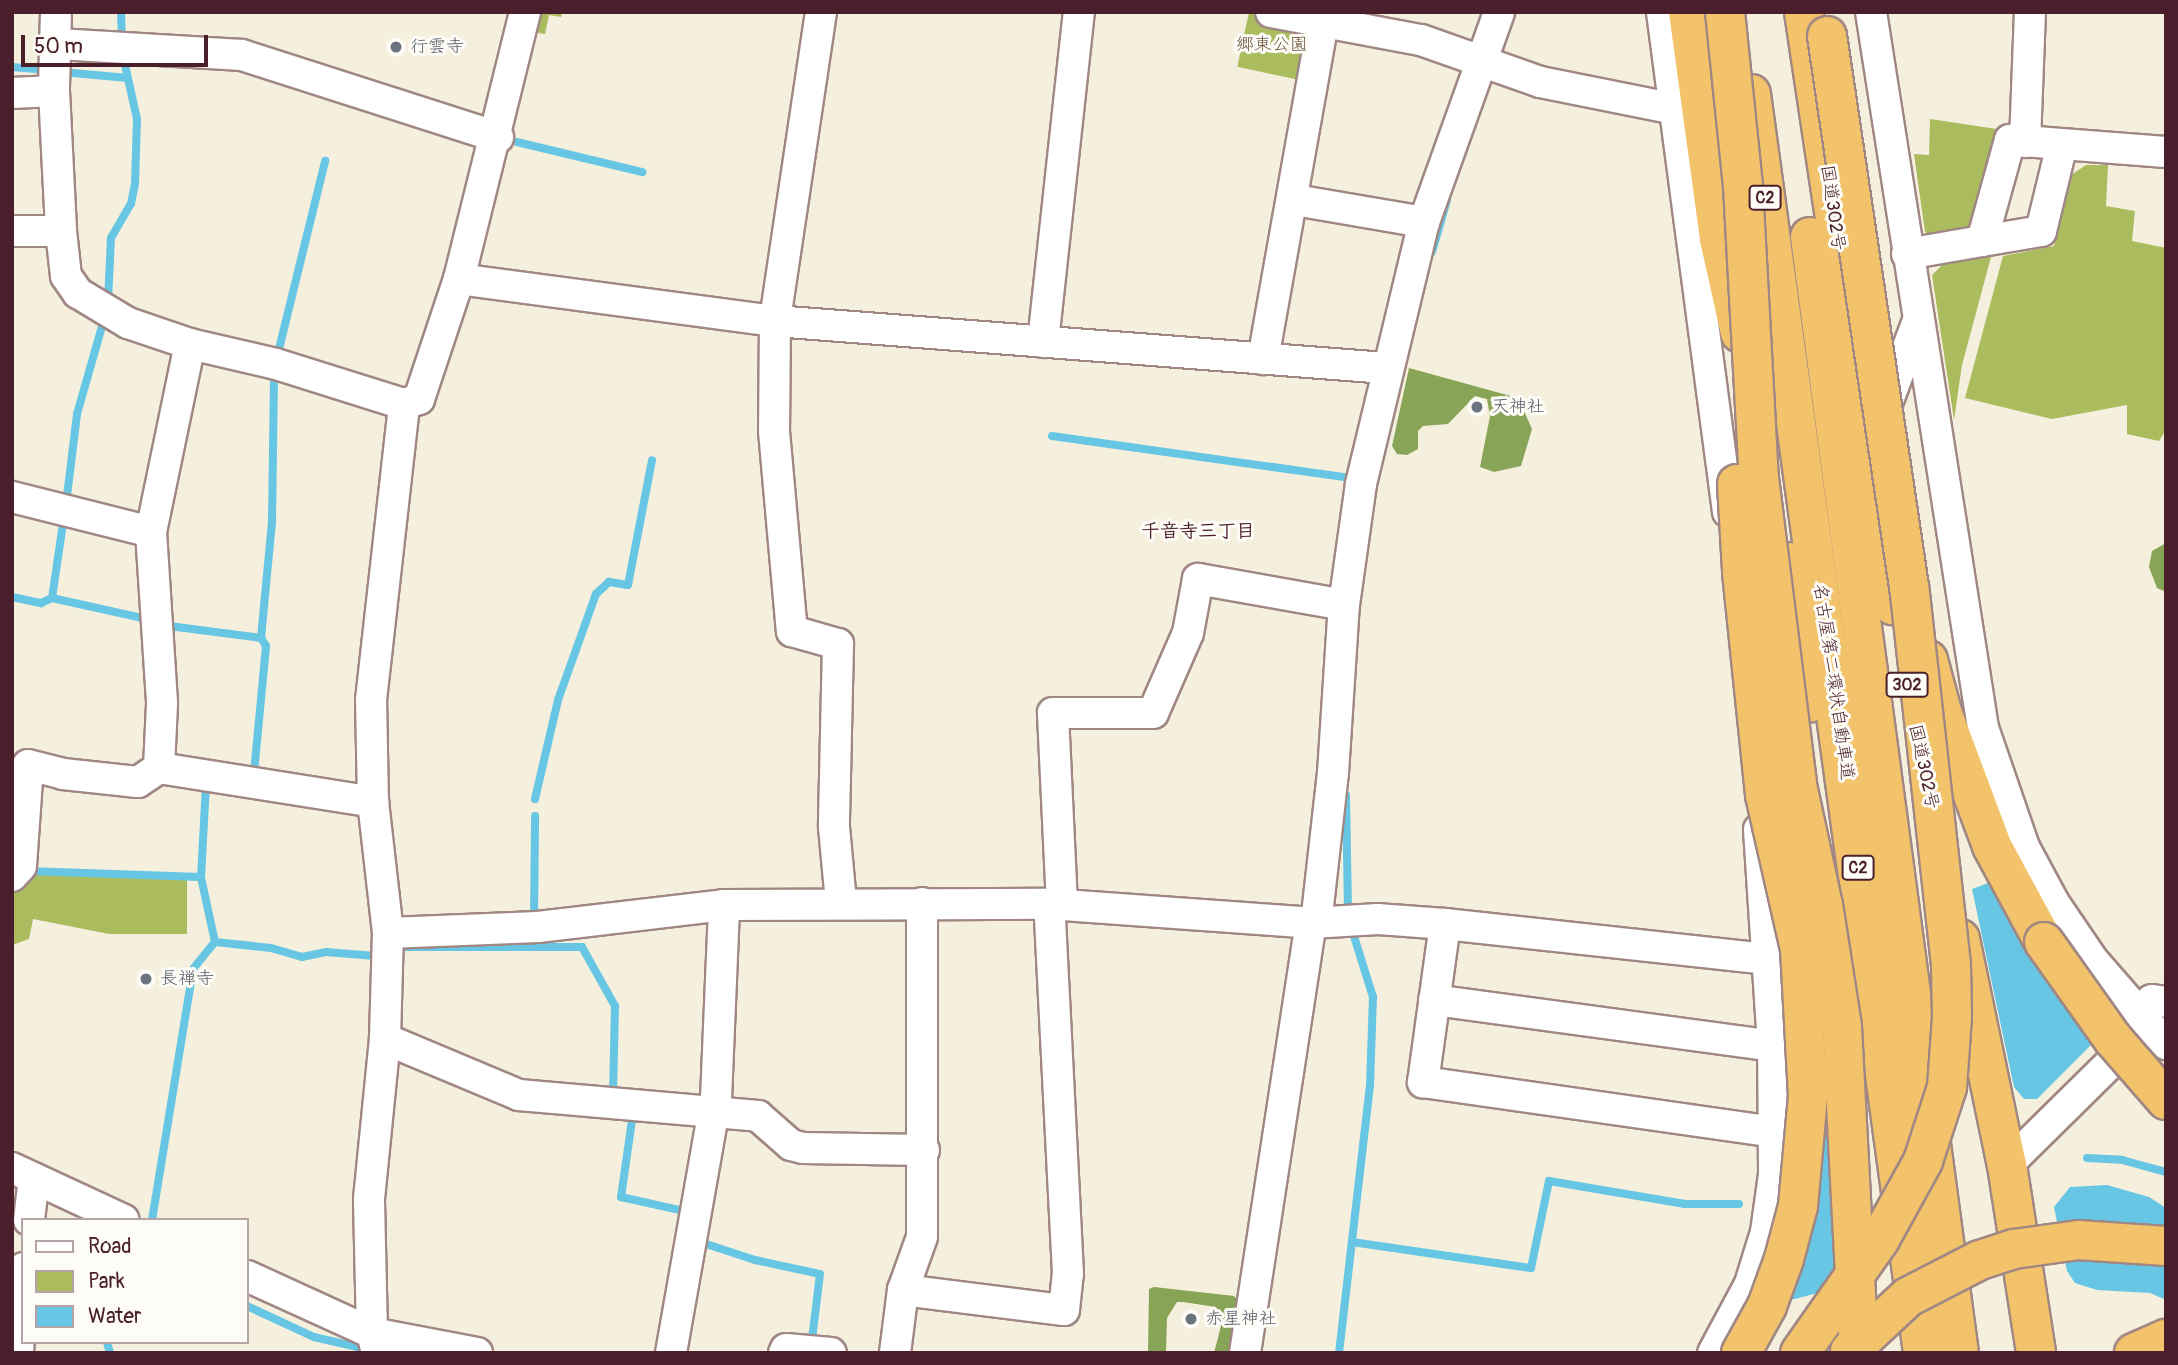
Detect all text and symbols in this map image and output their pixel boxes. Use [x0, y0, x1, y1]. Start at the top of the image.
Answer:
scale bar [24, 21, 212, 65]
text: 50 m [34, 33, 83, 60]
park label: 郷東公園 [1236, 34, 1308, 56]
place label: 行雲寺 [410, 36, 464, 58]
marker: 行雲寺 [388, 39, 404, 55]
street label: 国道302号 [1815, 164, 1849, 252]
road number: C2 [1748, 186, 1782, 210]
place label: 天神社 [1491, 396, 1545, 418]
marker: 天神社 [1469, 399, 1485, 415]
district label: 千音寺三丁目 [1141, 521, 1255, 543]
street label: 名古屋第二環状自動車道 [1809, 582, 1857, 782]
road number: 302 [1884, 672, 1930, 698]
street label: 国道302号 [1903, 722, 1943, 812]
road number: C2 [1840, 856, 1876, 880]
place label: 長禅寺 [160, 968, 214, 990]
marker: 長禅寺 [138, 971, 154, 987]
legend [21, 1218, 248, 1344]
text: Road [88, 1233, 132, 1260]
text: Park [88, 1268, 125, 1295]
text: Water [88, 1303, 141, 1330]
place label: 赤星神社 [1205, 1308, 1277, 1330]
marker: 赤星神社 [1183, 1311, 1199, 1327]

